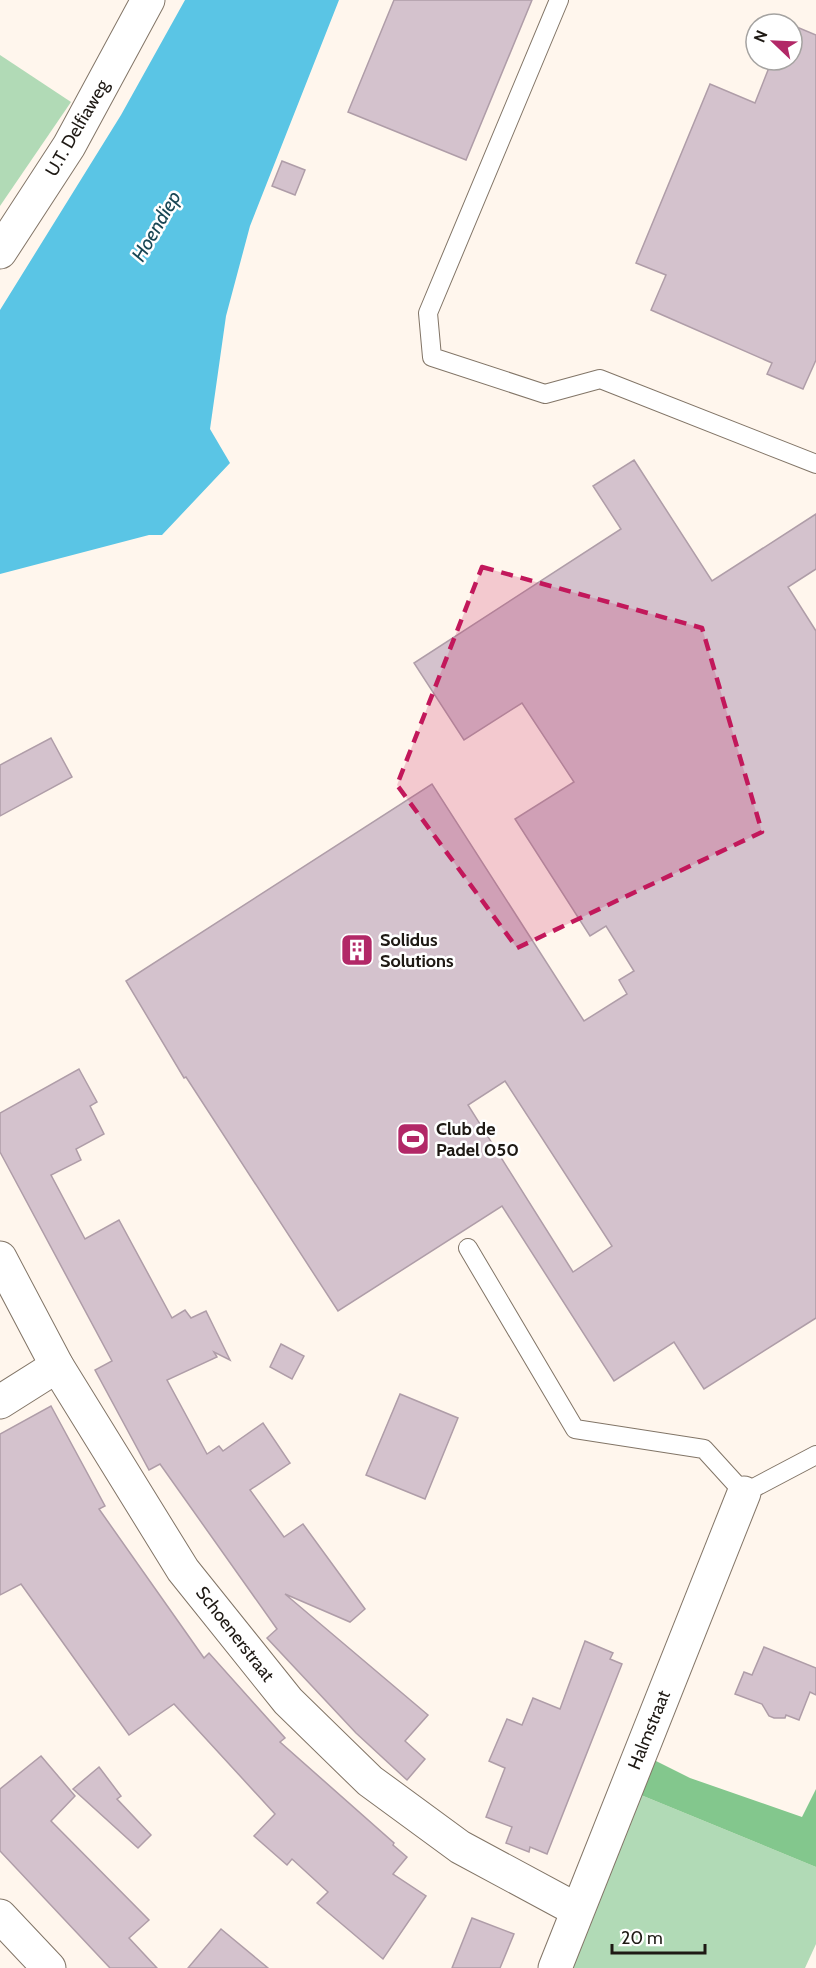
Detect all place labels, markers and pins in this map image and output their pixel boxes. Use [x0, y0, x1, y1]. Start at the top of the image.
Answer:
place label: Solidus Solutions [380, 929, 454, 972]
building icon: Solidus Solutions [339, 932, 375, 968]
place label: Club de Padel 050 [436, 1118, 519, 1161]
sports icon: Club de Padel 050 [395, 1121, 431, 1157]

